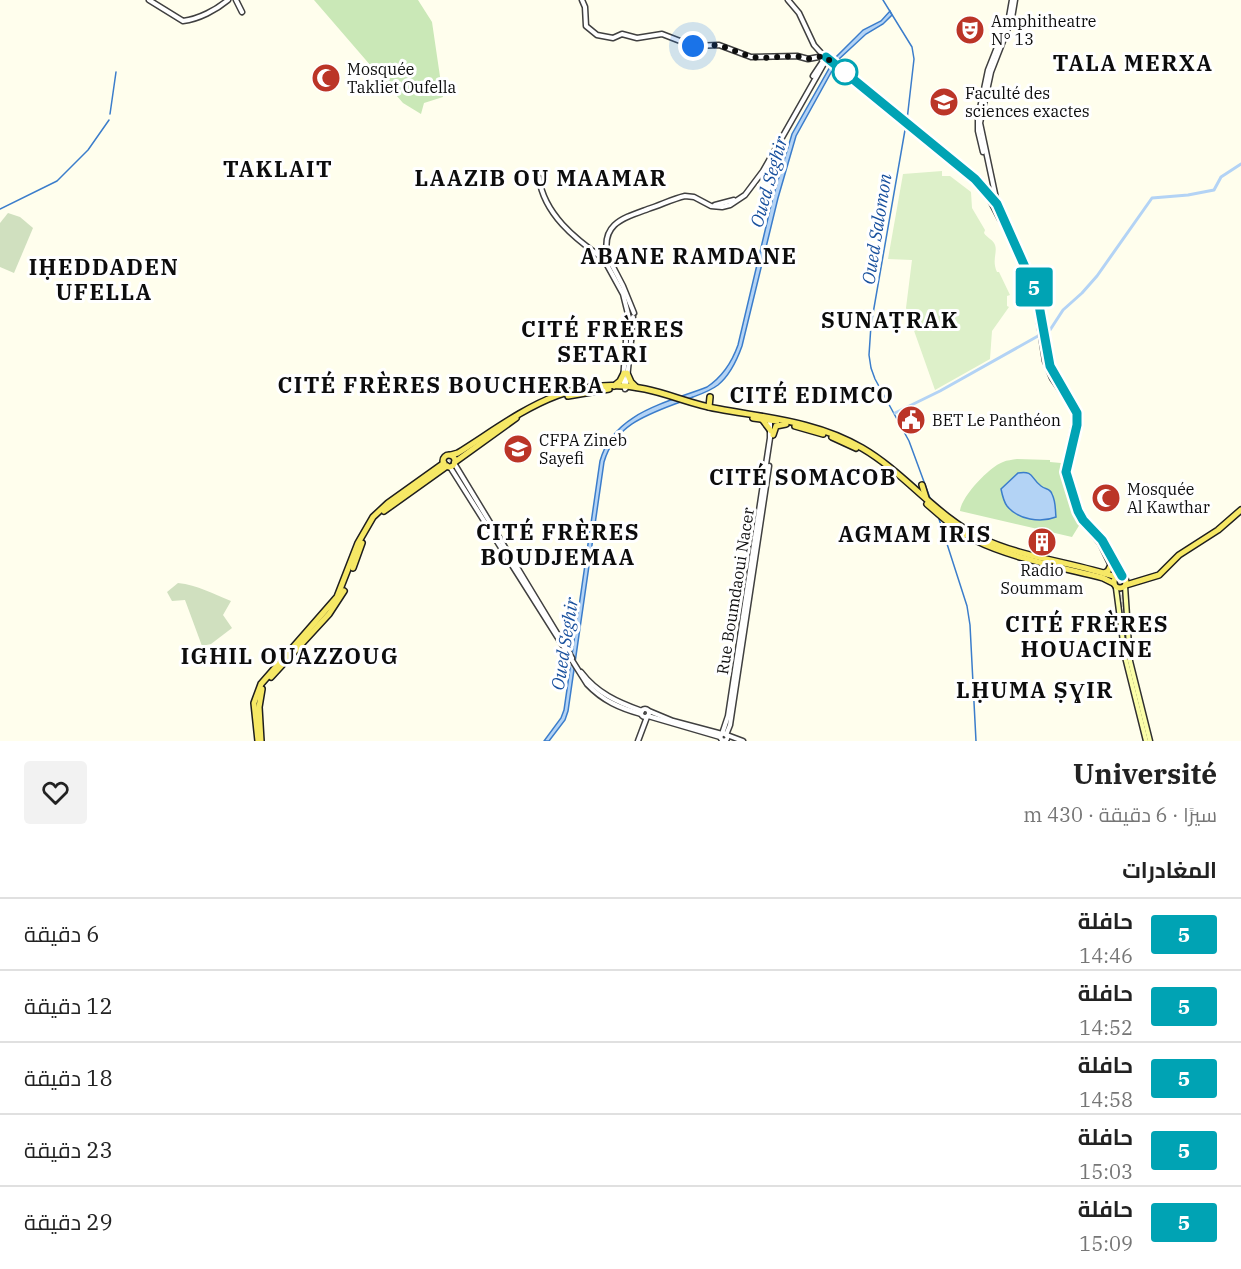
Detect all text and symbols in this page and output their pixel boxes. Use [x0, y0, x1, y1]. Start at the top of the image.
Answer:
place label: Amphitheatre N° 13 [991, 11, 1096, 49]
theatre icon: Amphitheatre N° 13 [954, 14, 986, 46]
your location [678, 31, 708, 61]
district label: TALA MERXA [1053, 48, 1213, 77]
place label: Mosquée Takliet Oufella [347, 59, 457, 97]
unlabelled marker [832, 59, 858, 85]
mosque icon: Mosquée Takliet Oufella [310, 62, 342, 94]
place label: Faculté des sciences exactes [965, 83, 1090, 121]
school or university icon: Faculté des sciences exactes [928, 86, 960, 118]
water label: Oued Seghir [745, 133, 793, 230]
district label: TAKLAIT [223, 154, 333, 183]
district label: LAAZIB OU MAAMAR [415, 163, 667, 192]
water label: Oued Salomon [856, 171, 897, 286]
district label: ABANE RAMDANE [580, 241, 798, 270]
district label: IḤEDDADEN UFELLA [29, 252, 179, 306]
line badge: 5 [1014, 268, 1054, 306]
text: 5 [1028, 273, 1040, 301]
district label: SUNAṬRAK [821, 305, 959, 334]
district label: CITÉ FRÈRES SETARI [521, 314, 685, 368]
district label: CITÉ FRÈRES BOUCHERBA [278, 370, 604, 399]
district label: CITÉ EDIMCO [729, 380, 895, 409]
public building icon: BET Le Panthéon [895, 404, 927, 436]
place label: BET Le Panthéon [932, 410, 1061, 430]
place label: CFPA Zineb Sayefi [539, 430, 627, 468]
school or university icon: CFPA Zineb Sayefi [502, 433, 534, 465]
district label: CITÉ SOMACOB [709, 462, 897, 491]
place label: Mosquée Al Kawthar [1127, 479, 1210, 517]
mosque icon: Mosquée Al Kawthar [1090, 482, 1122, 514]
street label: Rue Boumdaoui Nacer [712, 506, 758, 676]
district label: CITÉ FRÈRES BOUDJEMAA [476, 517, 640, 571]
district label: AGMAM IRIS [838, 519, 992, 548]
building icon: Radio Soummam [1026, 526, 1058, 558]
place label: Radio Soummam [1001, 560, 1083, 598]
water label: Oued Seghir [546, 595, 583, 692]
district label: CITÉ FRÈRES HOUACINE [1005, 609, 1169, 663]
district label: IGHIL OUAZZOUG [181, 641, 399, 670]
district label: LḤUMA ṢƔIR [956, 675, 1114, 704]
text: Université [1073, 755, 1217, 792]
button: heart [24, 761, 87, 824]
text: سيرًا · 6 دقيقة · 430 m [1023, 801, 1217, 828]
text: المغادرات [1122, 855, 1217, 884]
text: حافلة [1078, 906, 1133, 935]
text: 6 دقيقة [24, 919, 100, 948]
text: 5 [1178, 920, 1190, 948]
text: 14:46 [1079, 942, 1133, 969]
text: حافلة [1078, 978, 1133, 1007]
text: 12 دقيقة [24, 991, 113, 1020]
text: 5 [1178, 992, 1190, 1020]
text: 14:52 [1079, 1014, 1133, 1041]
text: حافلة [1078, 1050, 1133, 1079]
text: 18 دقيقة [24, 1063, 113, 1092]
text: 5 [1178, 1064, 1190, 1092]
text: 14:58 [1079, 1086, 1133, 1113]
text: حافلة [1078, 1122, 1133, 1151]
text: 23 دقيقة [24, 1135, 113, 1164]
text: 5 [1178, 1136, 1190, 1164]
text: 15:03 [1079, 1158, 1133, 1185]
text: حافلة [1078, 1194, 1133, 1223]
text: 29 دقيقة [24, 1207, 113, 1236]
text: 5 [1178, 1208, 1190, 1236]
text: 15:09 [1079, 1230, 1133, 1257]

